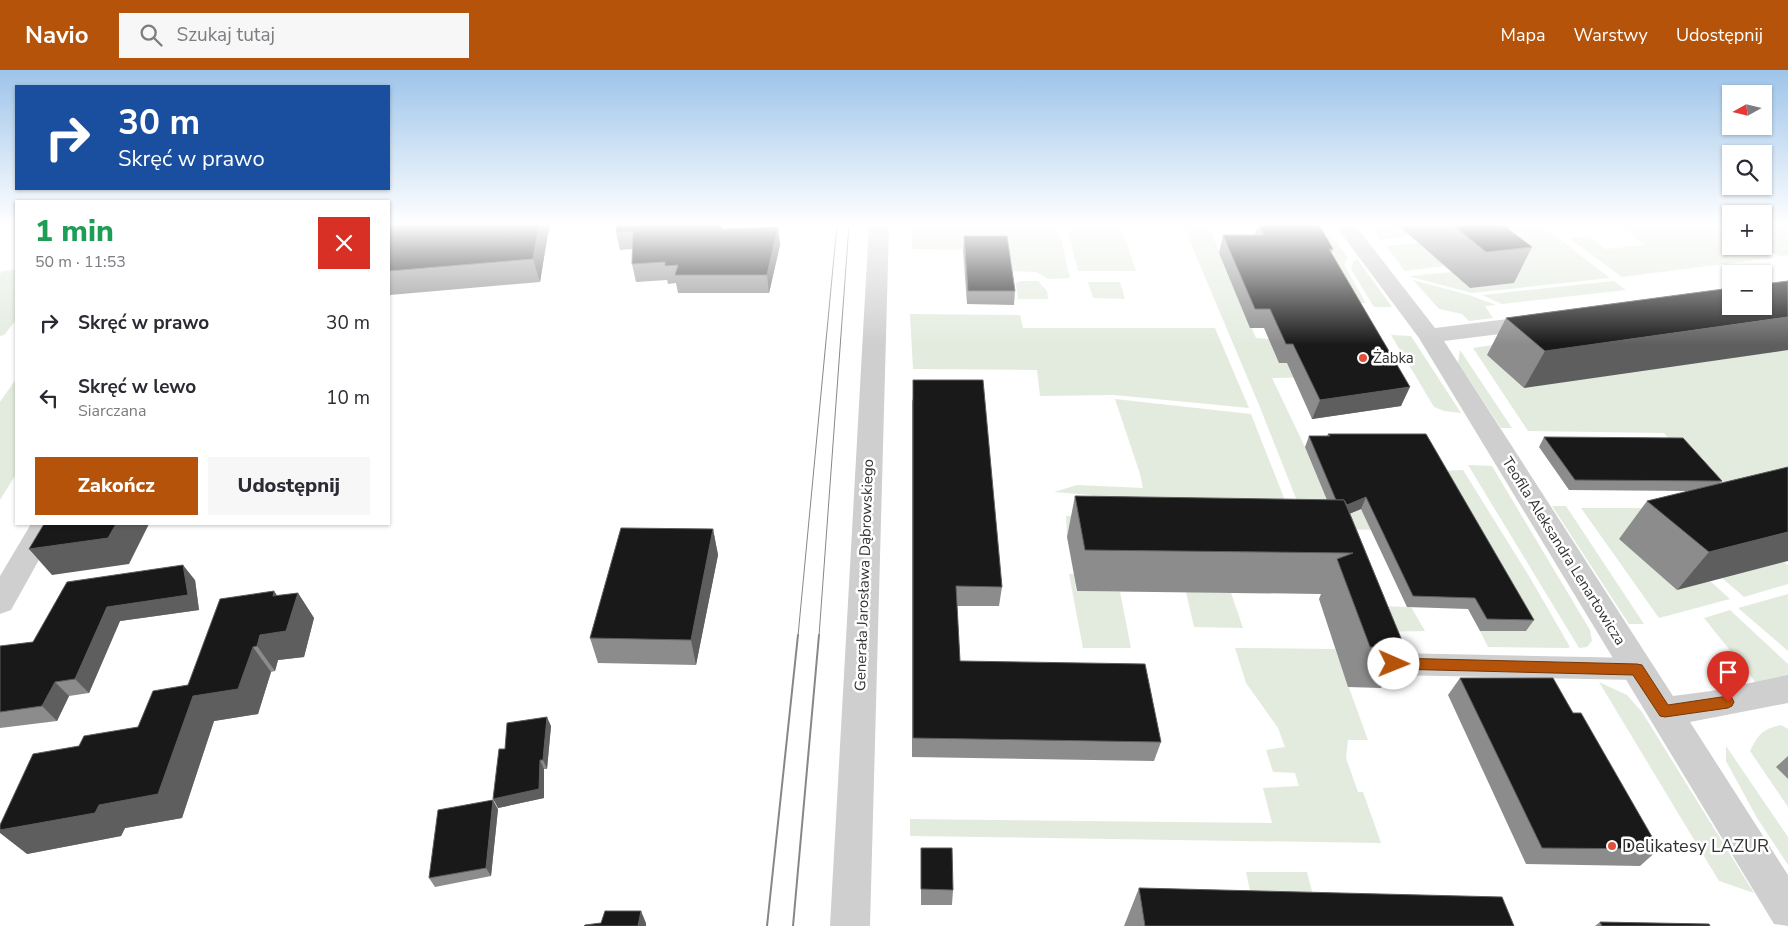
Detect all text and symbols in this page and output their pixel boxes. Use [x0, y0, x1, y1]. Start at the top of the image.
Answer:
search box [119, 13, 469, 58]
text: Navio [25, 19, 89, 51]
icon: search [137, 21, 165, 49]
text: Szukaj tutaj [177, 22, 275, 48]
text: Mapa [1501, 23, 1545, 47]
text: Warstwy [1573, 23, 1648, 47]
text: Udostępnij [1676, 23, 1763, 47]
north arrow [1722, 85, 1772, 135]
map controls [1722, 85, 1772, 315]
text: 30 m [118, 99, 200, 146]
icon: right [35, 105, 100, 170]
text: Skręć w prawo [118, 144, 265, 174]
button: search [1722, 145, 1772, 195]
button: + [1722, 205, 1772, 255]
text: 1 min [35, 211, 114, 252]
button: close [318, 217, 370, 269]
text: 50 m · 11:53 [35, 251, 126, 273]
button: − [1722, 265, 1772, 315]
icon: right [35, 309, 63, 337]
text: Skręć w prawo [78, 310, 209, 336]
text: 30 m [326, 310, 370, 336]
place label: Żabka [1373, 348, 1414, 368]
marker: Żabka [1357, 352, 1369, 364]
text: Skręć w lewo [78, 374, 196, 400]
icon: left [35, 384, 63, 412]
text: 10 m [326, 385, 370, 411]
text: Siarczana [78, 400, 146, 422]
street label: Teofila Aleksandra Lenartowicza [1498, 453, 1630, 649]
button: Zakończ [35, 457, 198, 515]
button: Udostępnij [208, 457, 370, 515]
street label: Generała Jarosława Dąbrowskiego [850, 459, 878, 691]
position arrow [1367, 637, 1419, 689]
pin [1707, 651, 1749, 702]
icon: arrive [1714, 658, 1742, 686]
place label: Delikatesy LAZUR [1622, 834, 1769, 858]
marker: Delikatesy LAZUR [1606, 840, 1618, 852]

